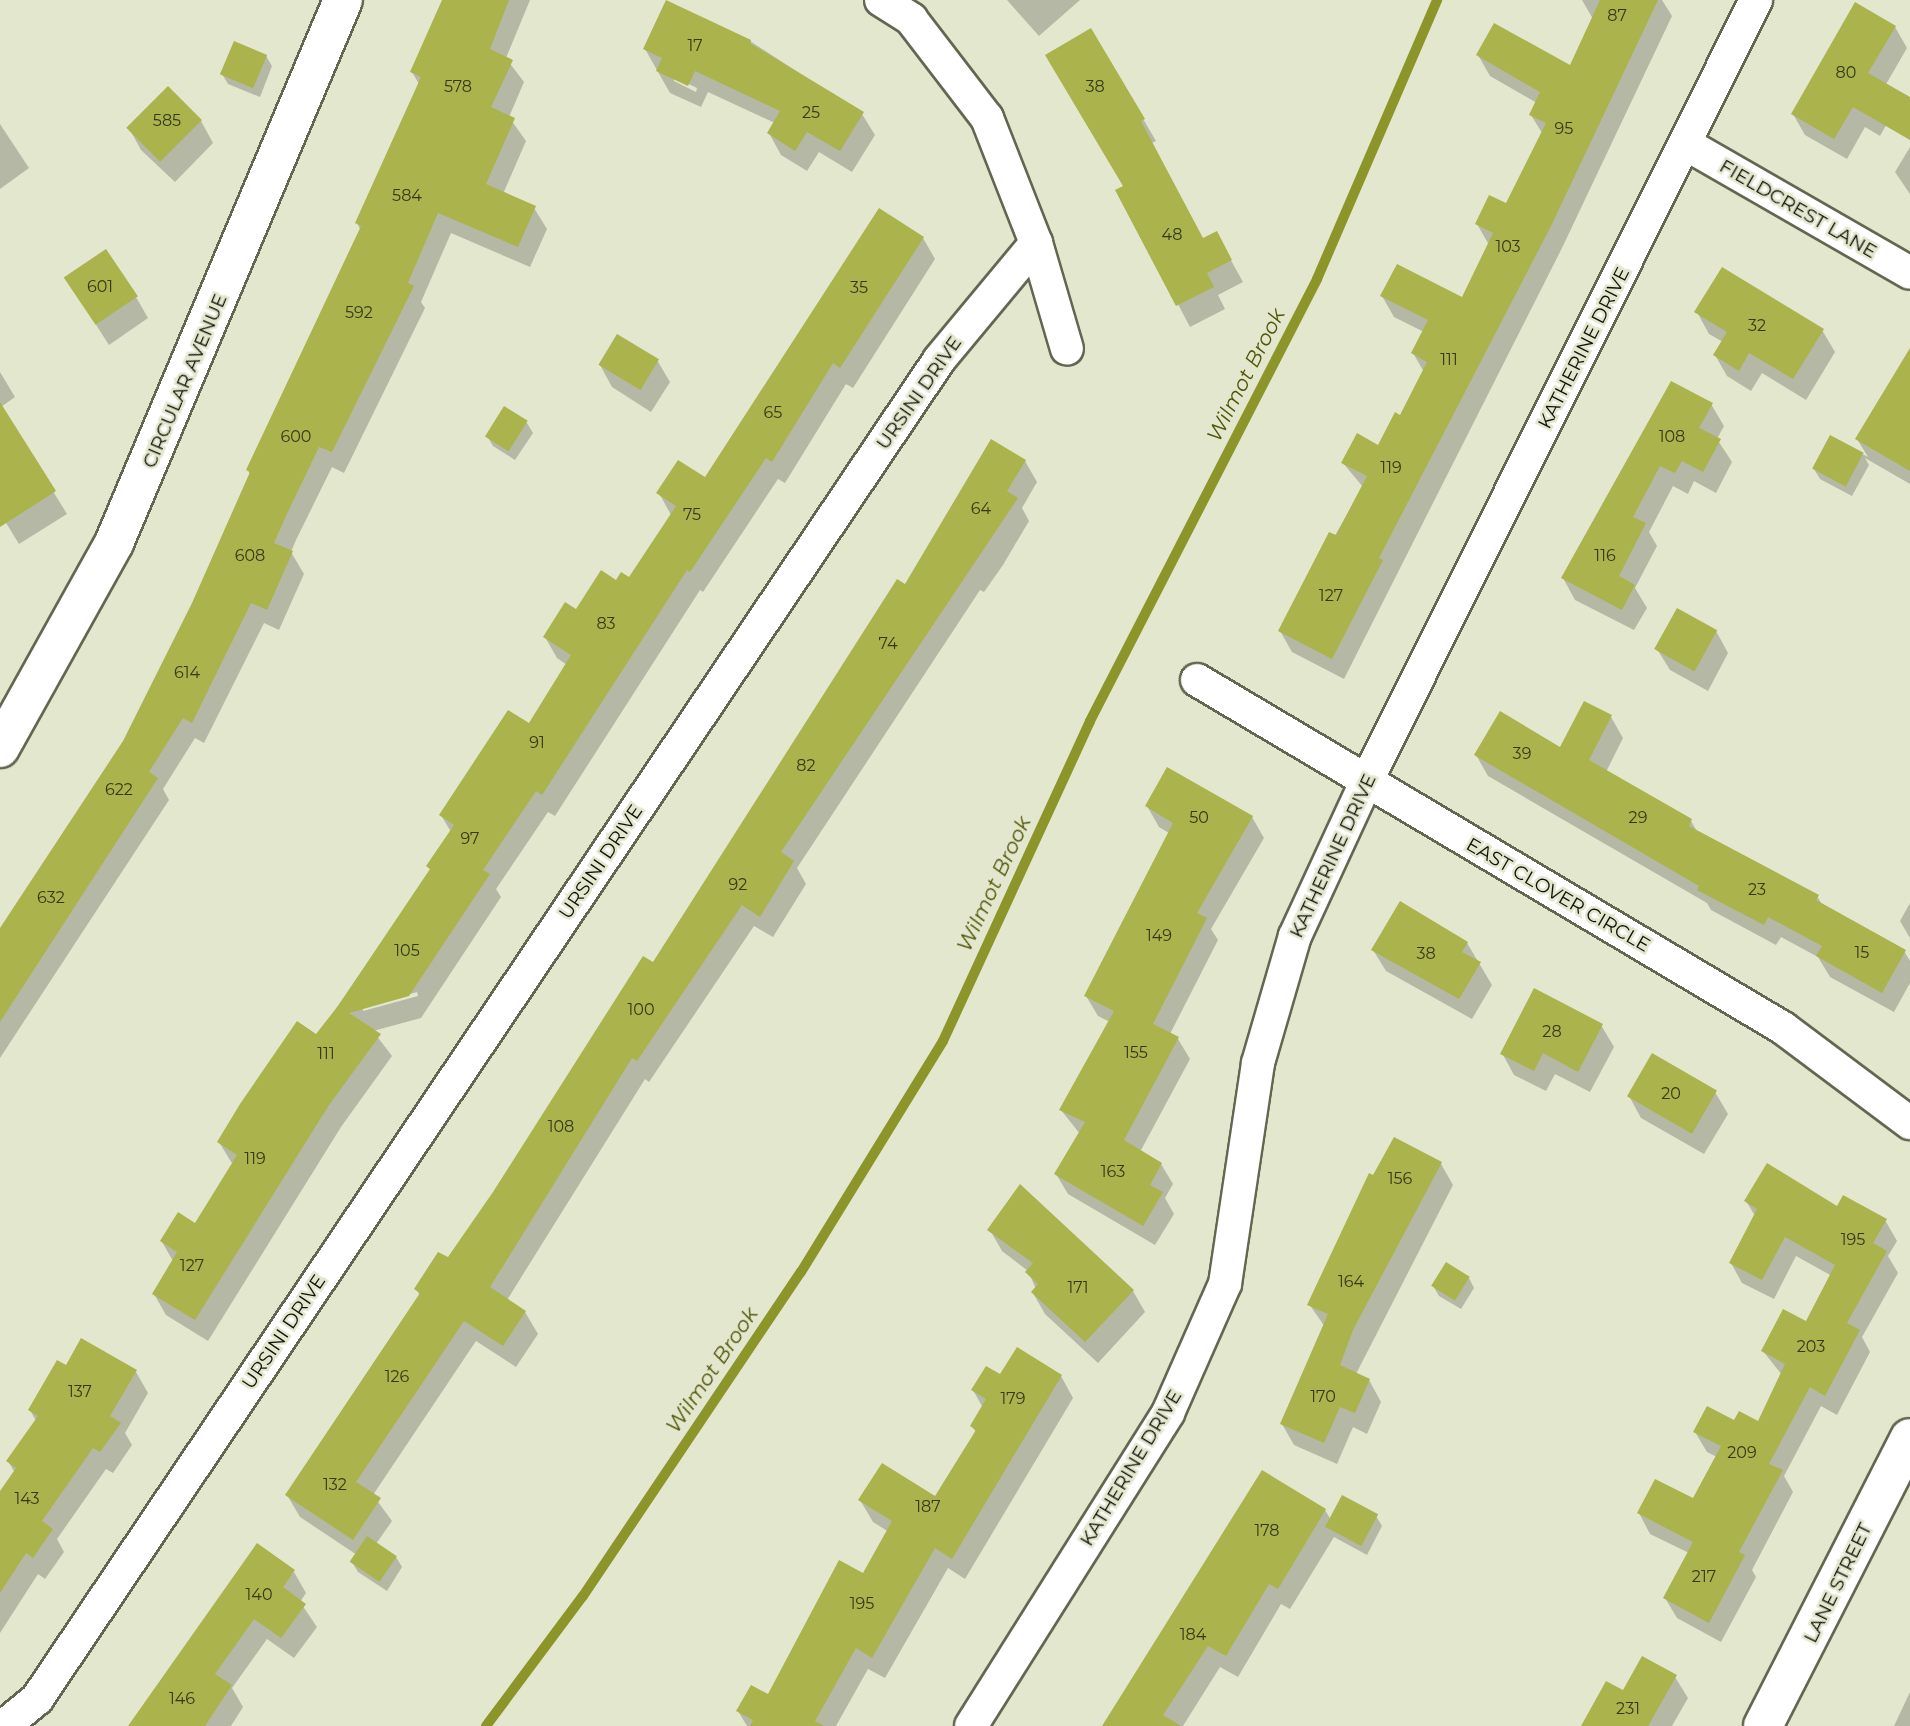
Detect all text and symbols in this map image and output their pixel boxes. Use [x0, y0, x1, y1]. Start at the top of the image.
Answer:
house number: 87 [1607, 6, 1627, 26]
house number: 17 [687, 36, 703, 56]
house number: 80 [1836, 63, 1856, 83]
house number: 578 [444, 77, 472, 97]
house number: 38 [1085, 77, 1105, 97]
house number: 25 [802, 103, 820, 123]
house number: 585 [153, 111, 181, 131]
house number: 95 [1555, 119, 1573, 139]
street label: FIELDCREST LANE [1715, 155, 1881, 263]
house number: 584 [392, 186, 422, 206]
house number: 48 [1162, 225, 1182, 245]
house number: 103 [1495, 237, 1521, 257]
street label: KATHERINE DRIVE [1533, 263, 1635, 433]
house number: 601 [87, 277, 113, 297]
house number: 35 [850, 278, 868, 298]
street label: CIRCULAR AVENUE [138, 291, 232, 471]
house number: 592 [345, 303, 373, 323]
water label: Wilmot Brook [1202, 304, 1290, 446]
house number: 32 [1748, 316, 1766, 336]
street label: URSINI DRIVE [872, 332, 966, 454]
house number: 111 [1440, 350, 1458, 370]
house number: 65 [764, 403, 782, 423]
house number: 600 [281, 427, 311, 447]
house number: 108 [1659, 427, 1685, 447]
house number: 119 [1380, 458, 1402, 478]
house number: 64 [971, 499, 991, 519]
house number: 75 [683, 505, 701, 525]
house number: 608 [235, 546, 265, 566]
house number: 116 [1594, 546, 1616, 566]
house number: 127 [1319, 586, 1343, 606]
house number: 83 [596, 614, 616, 634]
house number: 74 [879, 634, 897, 654]
house number: 614 [174, 663, 200, 683]
house number: 91 [529, 733, 545, 753]
house number: 39 [1513, 744, 1531, 764]
house number: 82 [796, 756, 816, 776]
street label: KATHERINE DRIVE [1285, 770, 1381, 942]
house number: 622 [105, 780, 133, 800]
street label: URSINI DRIVE [554, 801, 648, 923]
house number: 50 [1189, 808, 1209, 828]
house number: 29 [1629, 808, 1647, 828]
water label: Wilmot Brook [952, 812, 1036, 956]
house number: 97 [460, 829, 480, 849]
street label: EAST CLOVER CIRCLE [1462, 833, 1654, 957]
house number: 92 [729, 875, 747, 895]
house number: 23 [1748, 880, 1766, 900]
house number: 632 [37, 888, 65, 908]
house number: 149 [1146, 926, 1172, 946]
house number: 105 [394, 941, 420, 961]
house number: 15 [1855, 943, 1869, 963]
house number: 38 [1416, 944, 1436, 964]
house number: 100 [628, 1000, 654, 1020]
house number: 28 [1542, 1022, 1562, 1042]
house number: 155 [1124, 1043, 1148, 1063]
house number: 111 [317, 1044, 335, 1064]
house number: 20 [1661, 1084, 1681, 1104]
house number: 108 [548, 1117, 574, 1137]
house number: 119 [244, 1149, 266, 1169]
house number: 163 [1101, 1162, 1125, 1182]
house number: 156 [1388, 1169, 1412, 1189]
house number: 195 [1841, 1230, 1865, 1250]
house number: 127 [180, 1256, 204, 1276]
street label: URSINI DRIVE [237, 1271, 331, 1393]
house number: 164 [1338, 1272, 1364, 1292]
house number: 171 [1067, 1278, 1089, 1298]
water label: Wilmot Brook [661, 1302, 763, 1438]
house number: 203 [1797, 1337, 1825, 1357]
house number: 126 [385, 1367, 409, 1387]
house number: 137 [68, 1382, 92, 1402]
street label: KATHERINE DRIVE [1075, 1386, 1187, 1550]
house number: 170 [1310, 1387, 1336, 1407]
house number: 179 [1001, 1389, 1025, 1409]
house number: 209 [1727, 1443, 1757, 1463]
house number: 132 [323, 1475, 347, 1495]
house number: 143 [14, 1489, 40, 1509]
house number: 187 [915, 1497, 941, 1517]
street label: LANE STREET [1799, 1519, 1877, 1647]
house number: 178 [1254, 1521, 1280, 1541]
house number: 217 [1692, 1567, 1716, 1587]
house number: 140 [246, 1585, 272, 1605]
house number: 195 [850, 1594, 874, 1614]
house number: 184 [1180, 1625, 1206, 1645]
house number: 146 [169, 1689, 195, 1709]
house number: 231 [1616, 1699, 1640, 1719]

